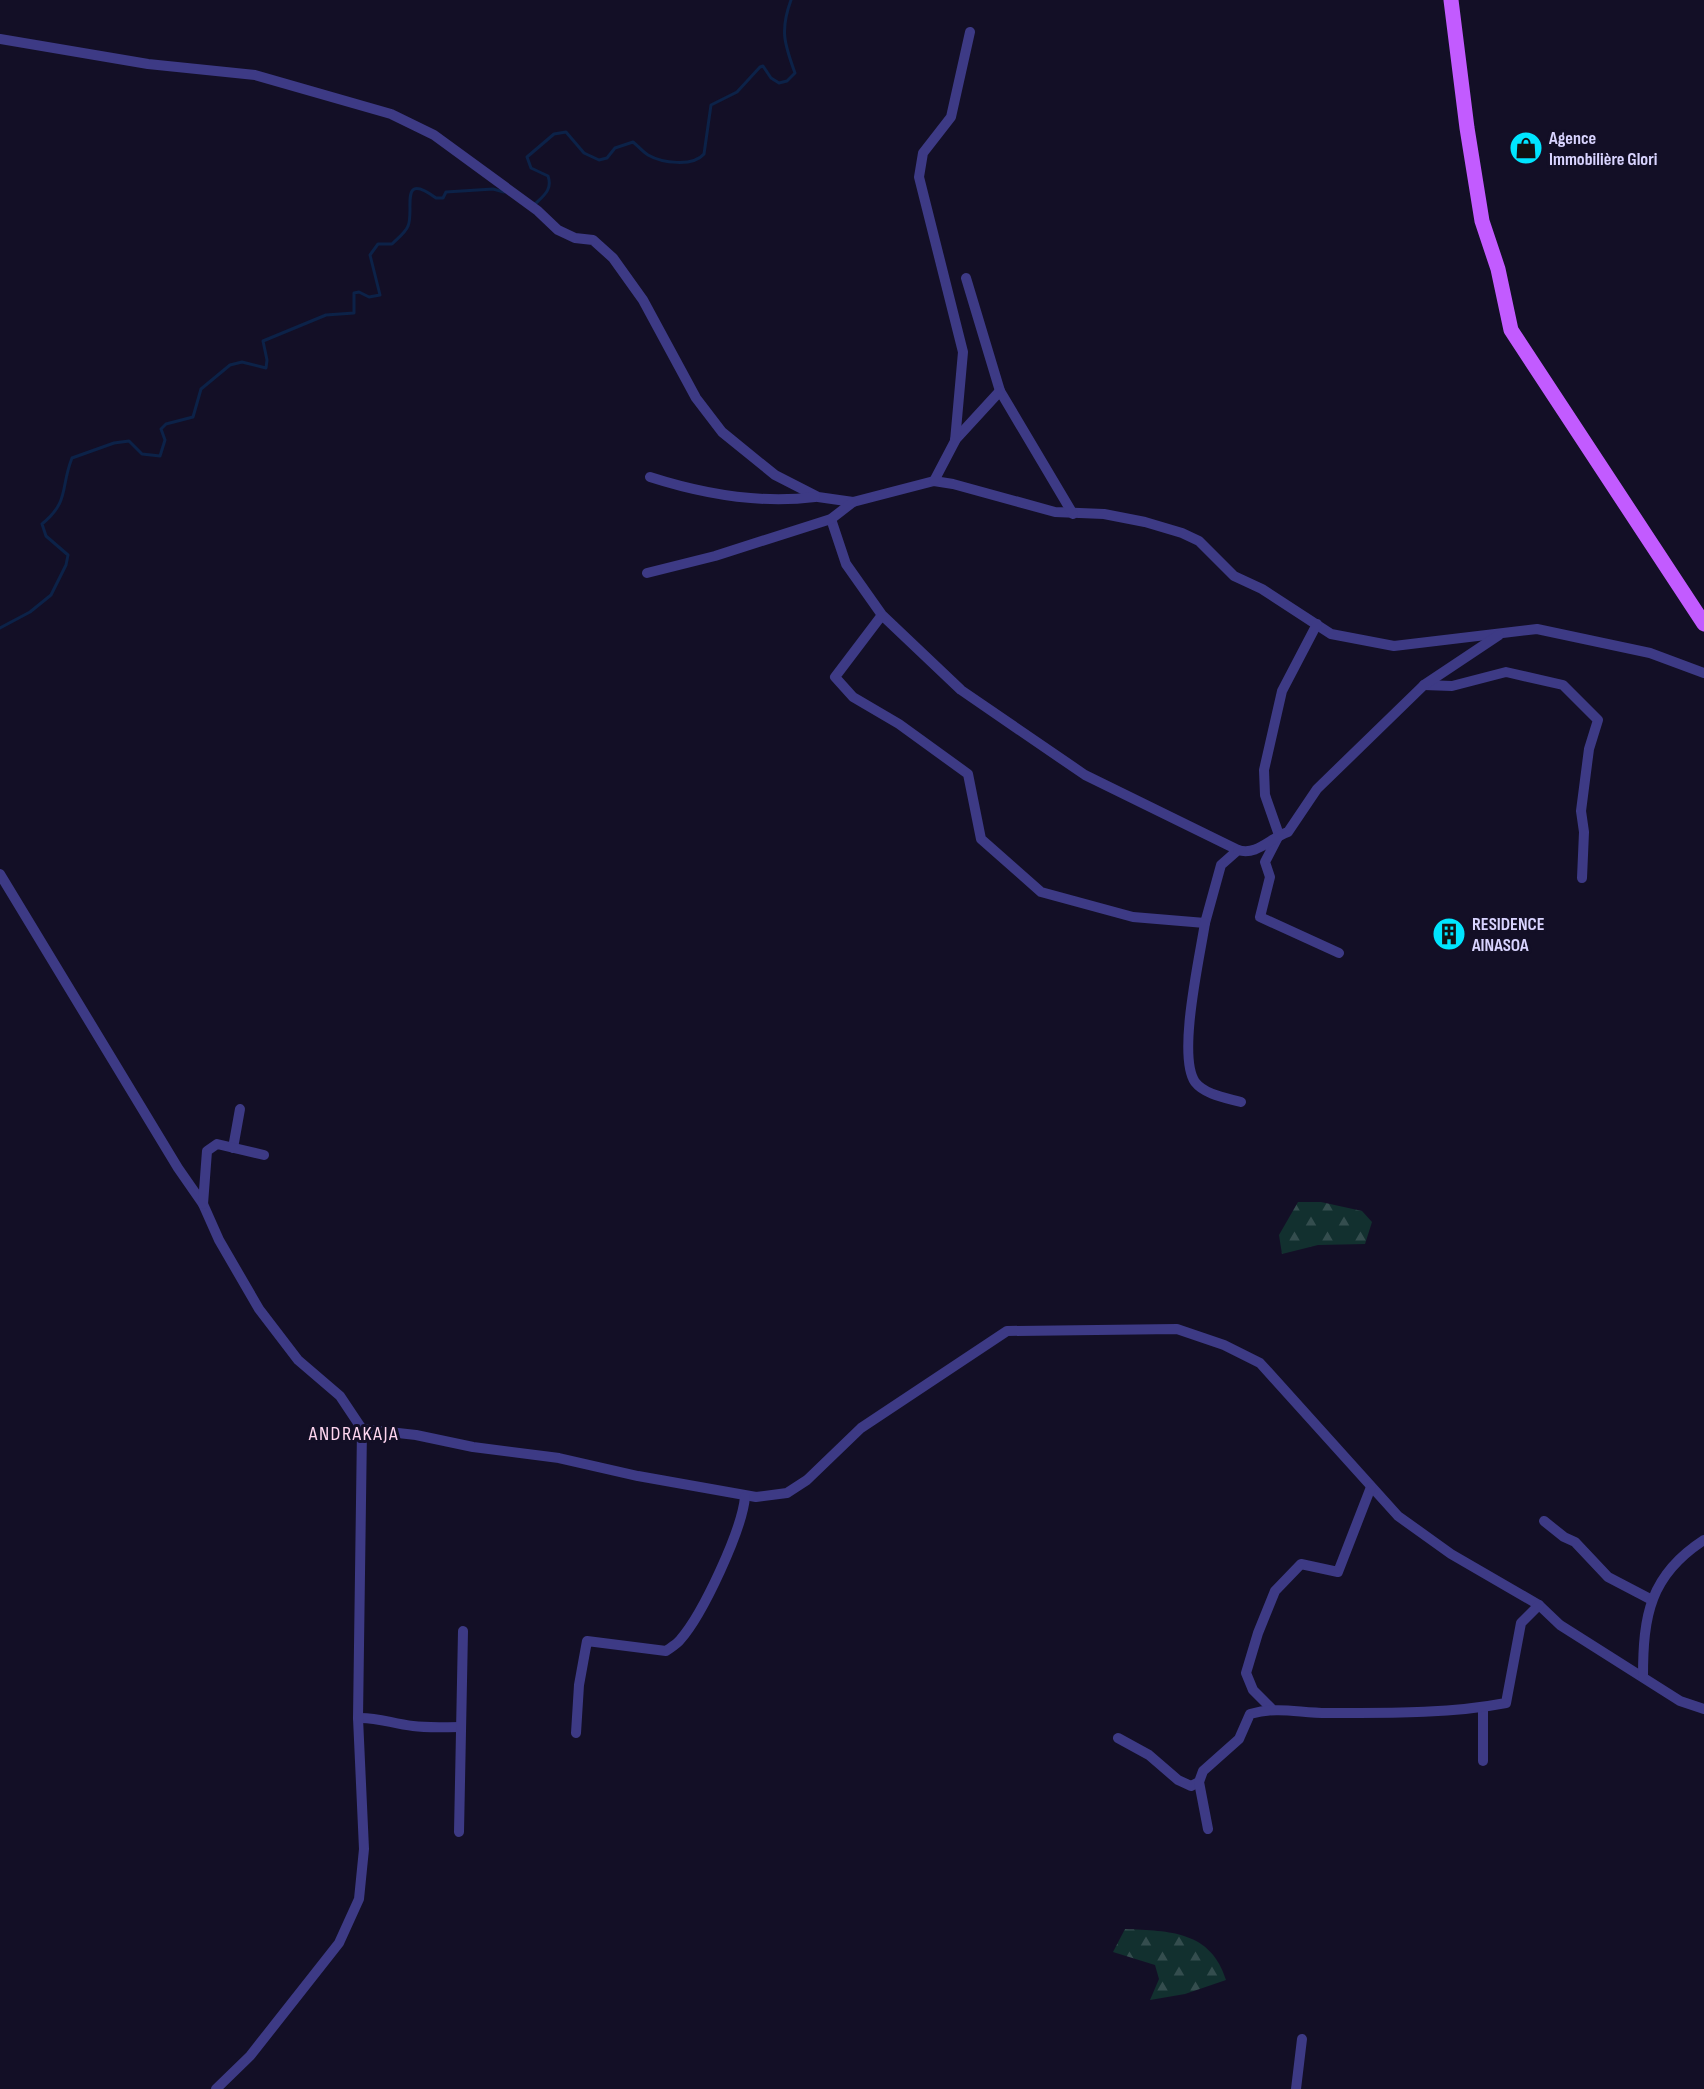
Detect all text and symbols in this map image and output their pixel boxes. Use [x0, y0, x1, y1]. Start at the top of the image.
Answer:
place label: Agence Immobilière Glori [1548, 128, 1657, 170]
shop icon: Agence Immobilière Glori [1508, 130, 1544, 166]
place label: RESIDENCE AINASOA [1471, 914, 1545, 956]
building icon: RESIDENCE AINASOA [1431, 916, 1467, 952]
district label: ANDRAKAJA [308, 1422, 399, 1446]

